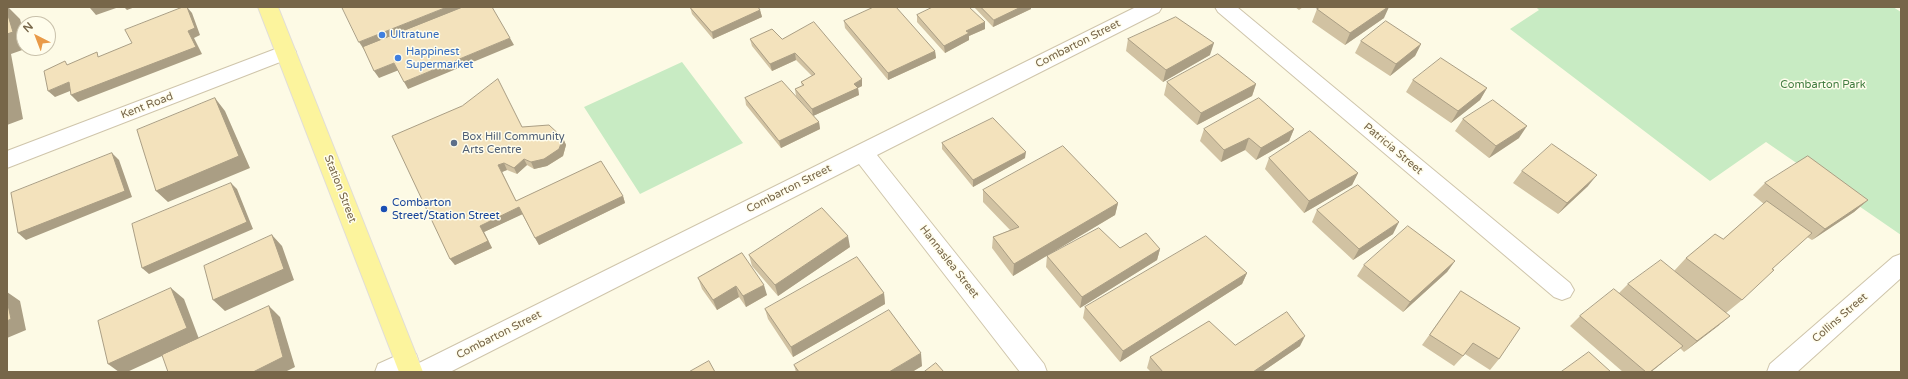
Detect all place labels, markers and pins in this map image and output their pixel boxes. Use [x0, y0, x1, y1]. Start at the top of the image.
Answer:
place label: Ultratune [390, 28, 439, 42]
marker: Ultratune [377, 30, 387, 40]
place label: Happinest Supermarket [406, 45, 474, 71]
marker: Happinest Supermarket [393, 53, 403, 63]
place label: Box Hill Community Arts Centre [462, 130, 565, 156]
marker: Box Hill Community Arts Centre [449, 138, 459, 148]
place label: Combarton Street/Station Street [392, 196, 500, 222]
marker: Combarton Street/Station Street [379, 204, 389, 214]

